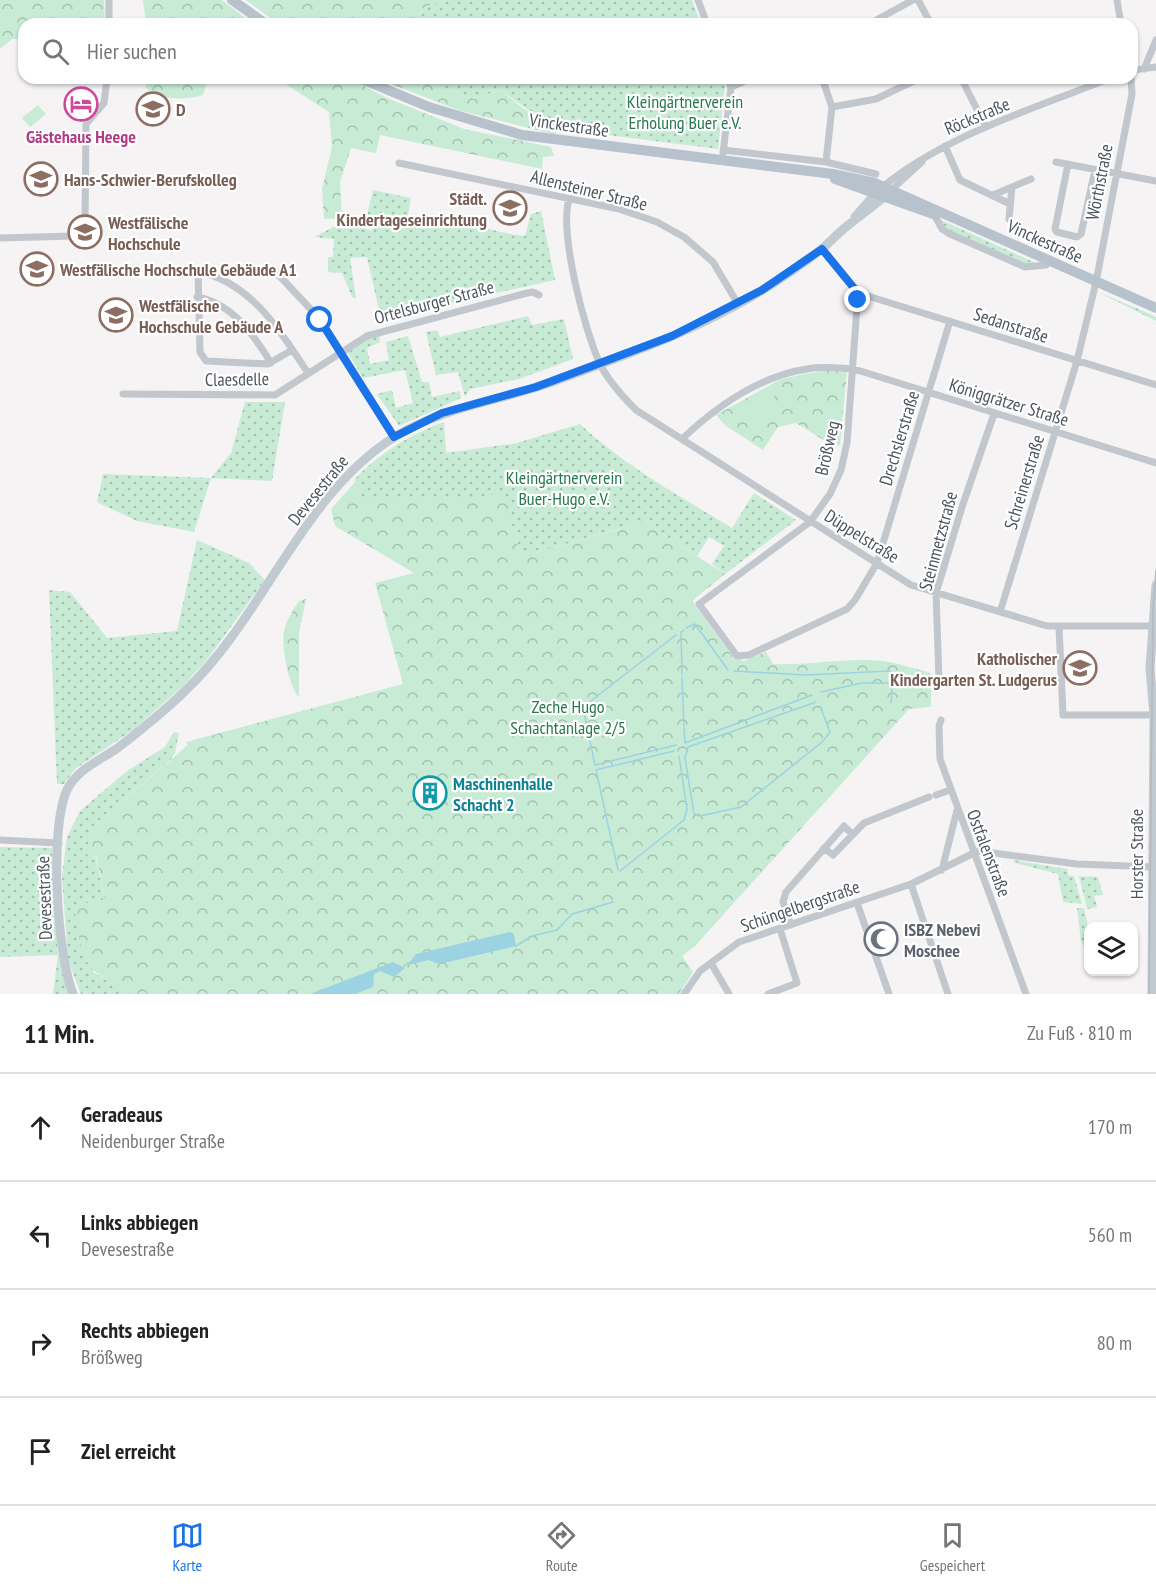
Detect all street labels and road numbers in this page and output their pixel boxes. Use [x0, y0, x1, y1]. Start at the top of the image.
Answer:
street label: Röckstraße [941, 92, 1013, 140]
street label: Vinckestraße [527, 108, 610, 142]
street label: Wörthstraße [1080, 142, 1118, 222]
street label: Allensteiner Straße [528, 164, 650, 216]
street label: Vinckestraße [1003, 214, 1086, 268]
street label: Ortelsburger Straße [371, 275, 497, 329]
street label: Sedanstraße [971, 302, 1051, 348]
street label: Claesdelle [205, 367, 269, 391]
street label: Königgrätzer Straße [946, 373, 1072, 431]
street label: Drechslerstraße [874, 388, 924, 488]
street label: Brößweg [810, 418, 844, 478]
street label: Schreinerstraße [999, 432, 1049, 532]
street label: Devesestraße [283, 450, 353, 530]
street label: Steinmetzstraße [914, 489, 962, 593]
street label: Düppelstraße [820, 504, 904, 568]
street label: Ostfalenstraße [962, 806, 1016, 900]
street label: Horster Straße [1125, 809, 1148, 899]
street label: Devesestraße [31, 856, 57, 940]
street label: Schüngelbergstraße [737, 875, 863, 937]

